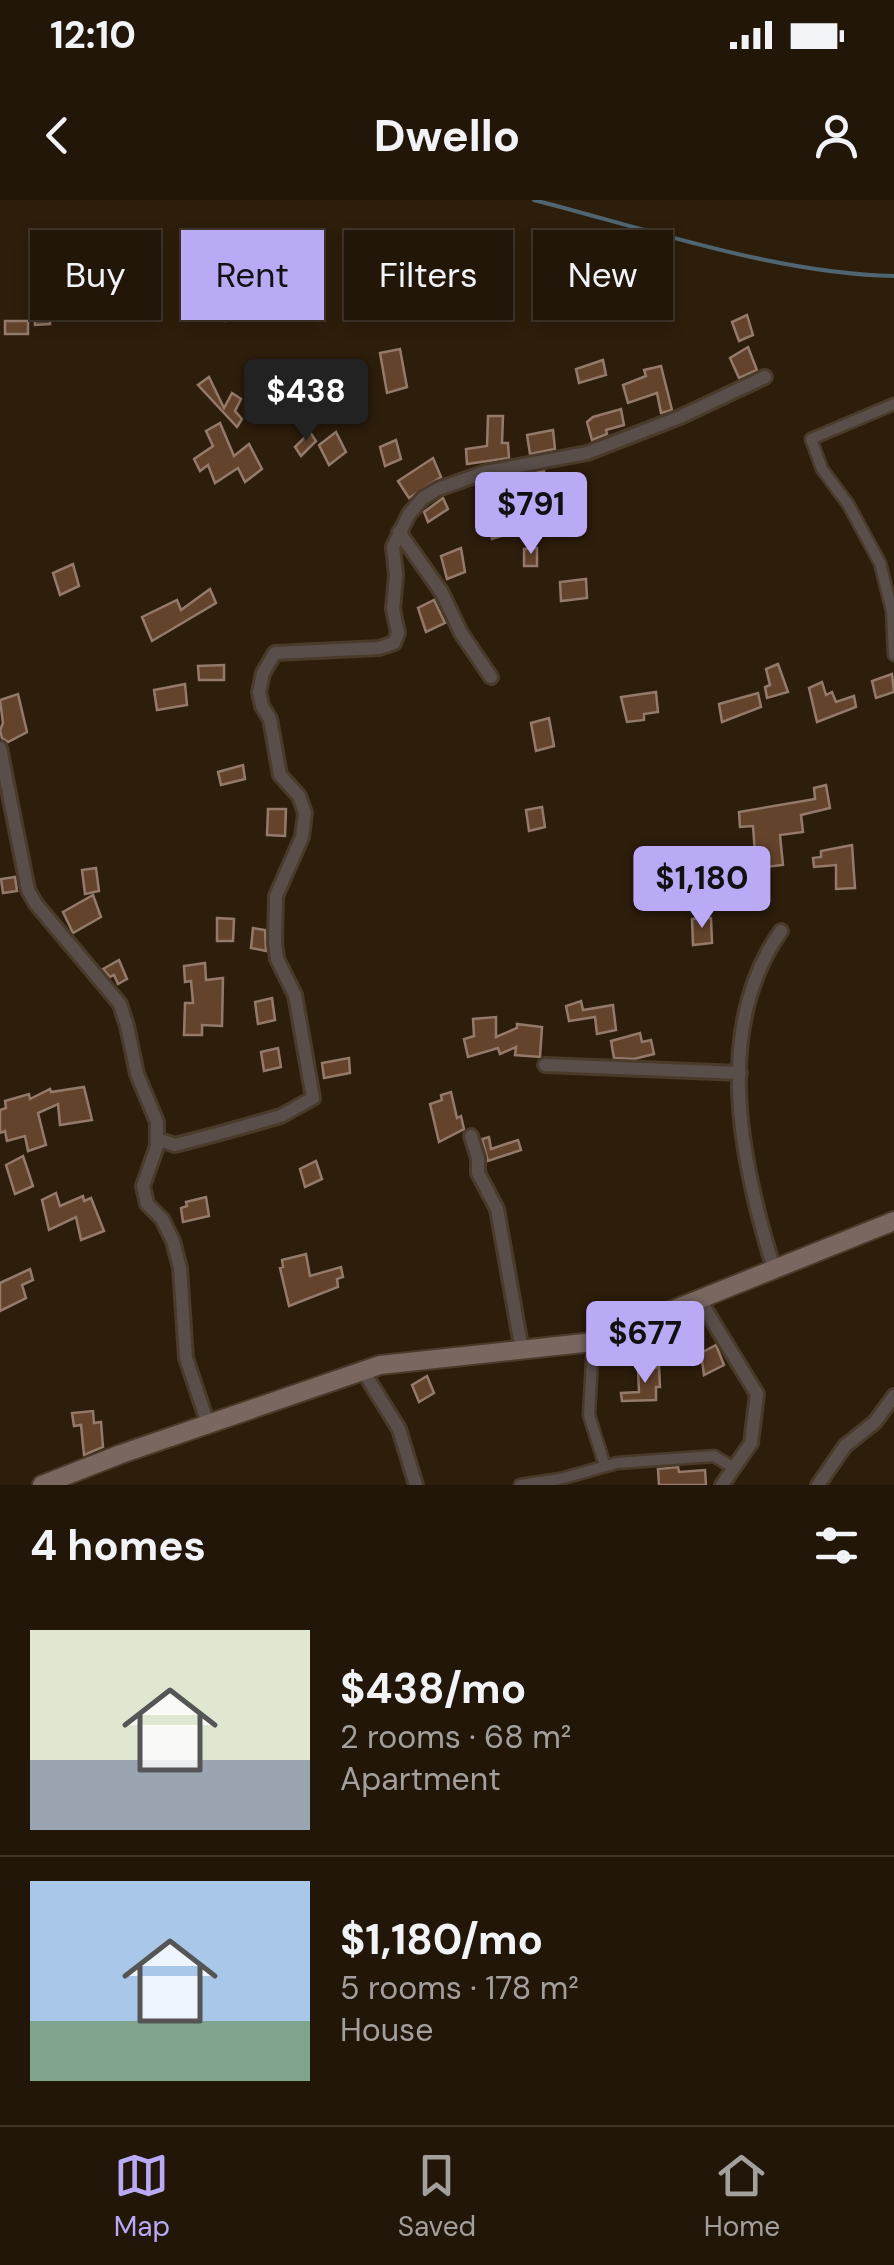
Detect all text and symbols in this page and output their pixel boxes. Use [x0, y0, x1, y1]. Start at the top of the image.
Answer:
text: 12:10 [50, 10, 136, 60]
text: Dwello [374, 106, 520, 165]
icon: back [30, 108, 85, 163]
icon: person [809, 108, 864, 163]
chip: Buy [30, 230, 161, 320]
chip: Rent [181, 230, 324, 320]
chip: Filters [344, 230, 513, 320]
chip: New [533, 230, 673, 320]
pin: $438 [247, 359, 365, 444]
text: $438 [266, 370, 346, 412]
pin: $791 [472, 472, 590, 557]
text: $791 [497, 483, 565, 525]
pin: $1,180 [621, 846, 783, 931]
text: $1,180 [655, 857, 749, 899]
pin: $677 [586, 1301, 704, 1386]
text: $677 [608, 1312, 682, 1354]
text: 4 homes [30, 1518, 206, 1573]
icon: filters [809, 1518, 864, 1573]
text: $438/mo [340, 1661, 526, 1716]
icon: home [110, 1670, 230, 1790]
text: 2 rooms · 68 m² [340, 1716, 571, 1758]
text: Apartment [340, 1758, 501, 1800]
text: $1,180/mo [340, 1912, 543, 1967]
icon: home [110, 1921, 230, 2041]
text: 5 rooms · 178 m² [340, 1967, 579, 2009]
text: House [340, 2009, 433, 2051]
tab: Map [114, 2148, 170, 2245]
tab: Saved [398, 2148, 476, 2245]
tab: Home [704, 2148, 780, 2245]

